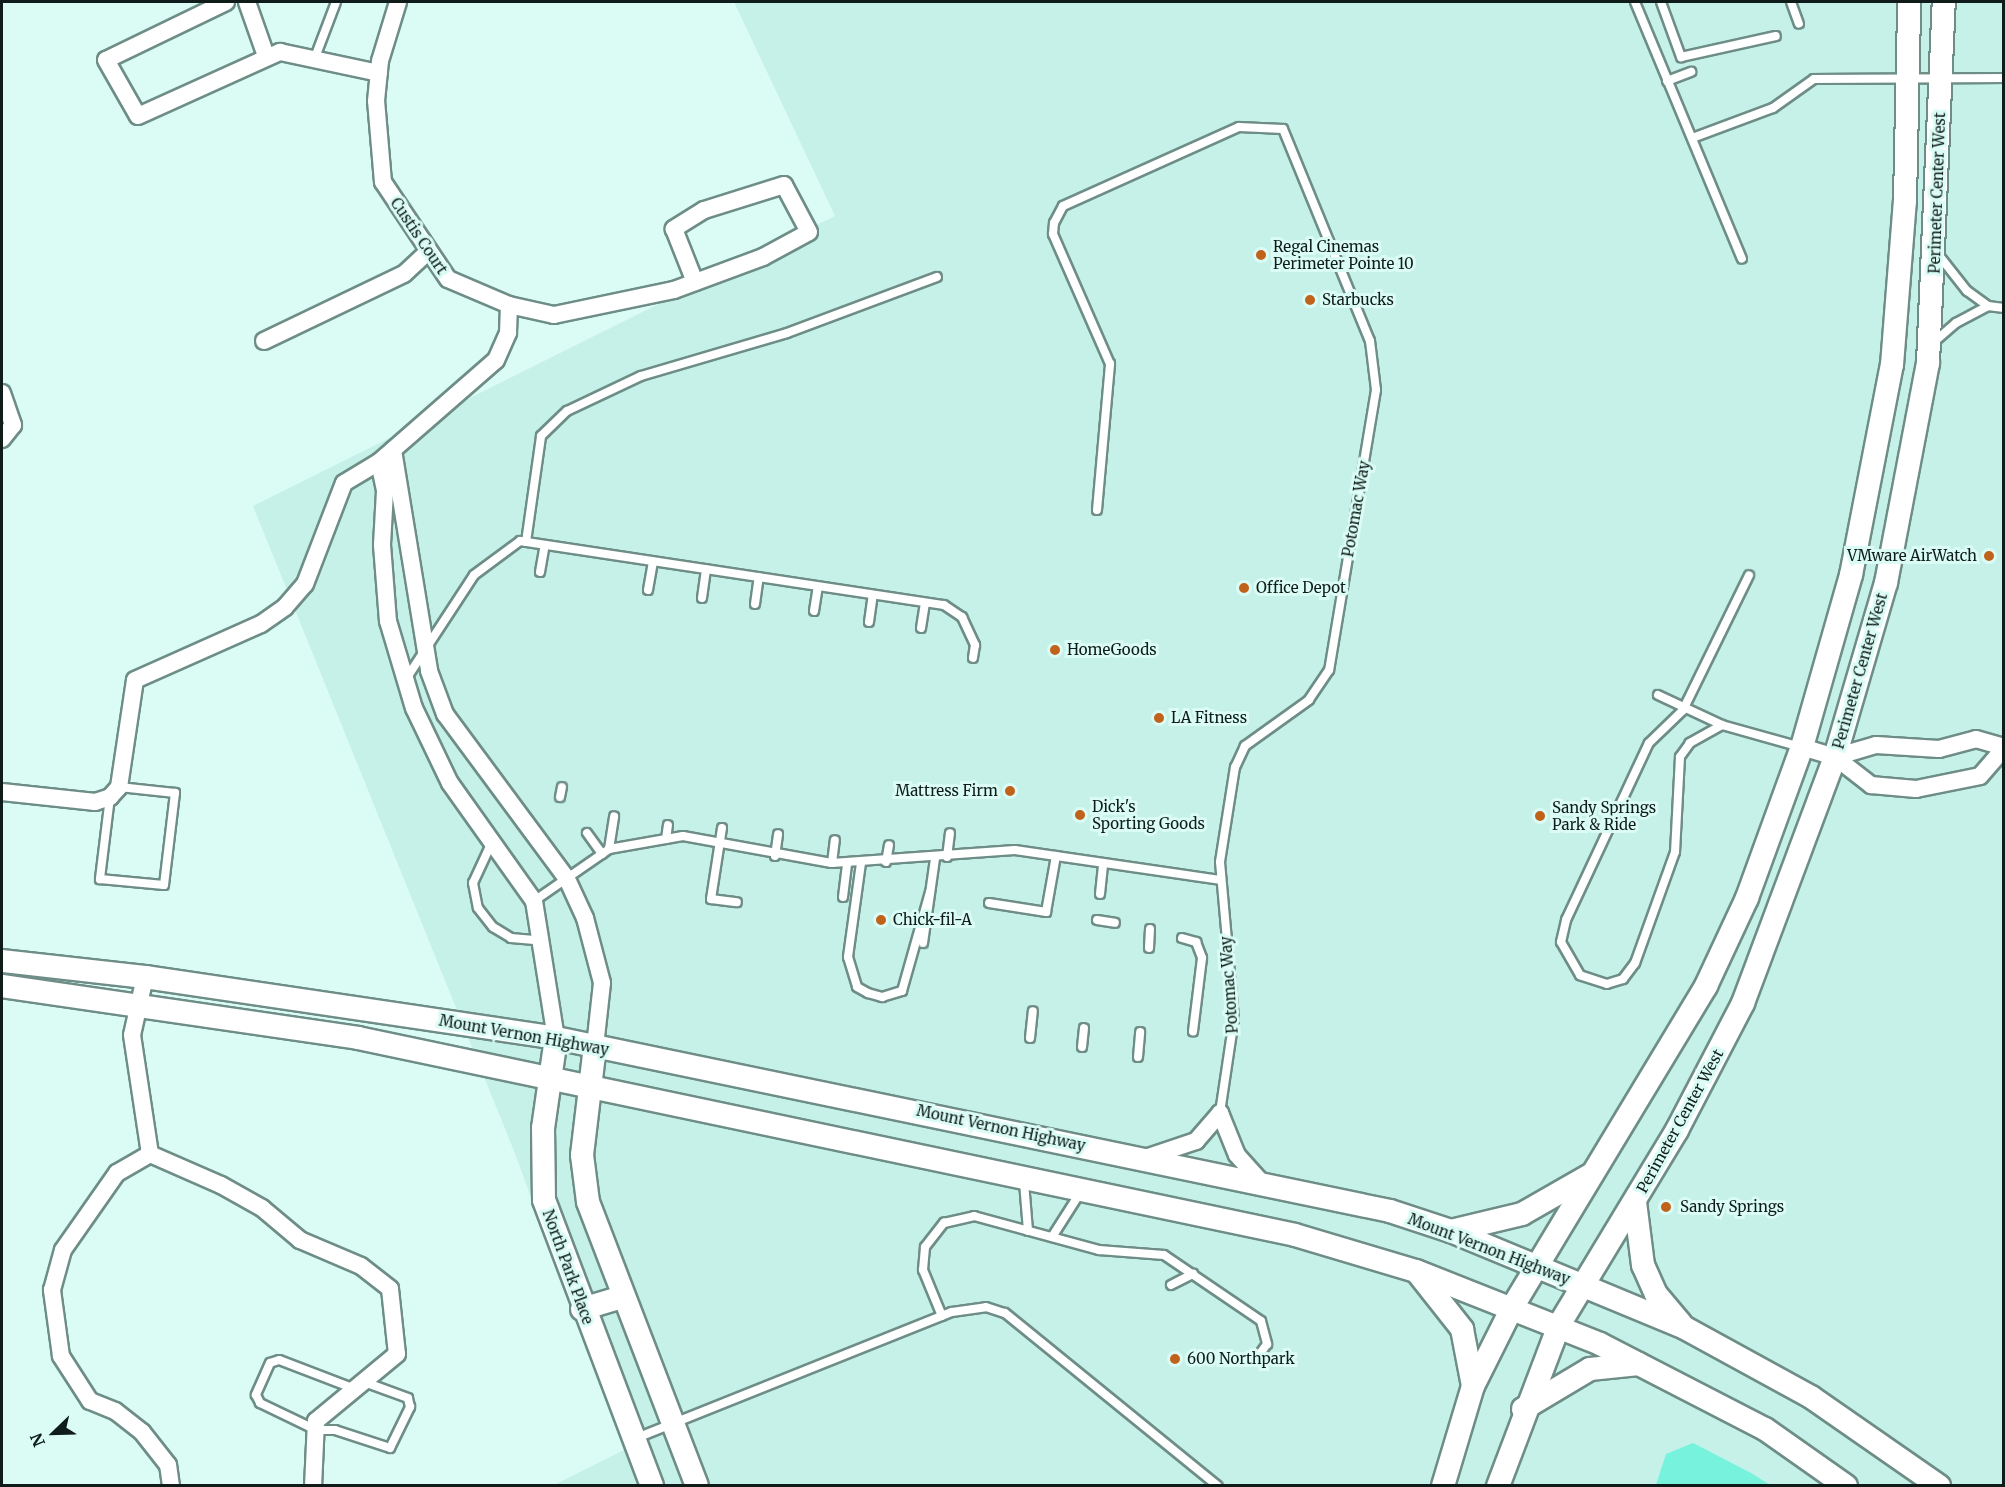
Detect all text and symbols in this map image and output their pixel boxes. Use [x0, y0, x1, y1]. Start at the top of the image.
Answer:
street label: Perimeter Center West [1925, 112, 1949, 274]
street label: Custis Court [387, 194, 451, 278]
place label: Regal Cinemas Perimeter Pointe 10 [1273, 237, 1414, 272]
marker: Regal Cinemas Perimeter Pointe 10 [1254, 248, 1268, 262]
place label: Starbucks [1322, 291, 1394, 309]
marker: Starbucks [1303, 293, 1317, 307]
street label: Potomac Way [1339, 459, 1373, 559]
place label: VMware AirWatch [1847, 547, 1977, 565]
marker: VMware AirWatch [1982, 549, 1996, 563]
place label: Office Depot [1256, 579, 1346, 597]
marker: Office Depot [1237, 581, 1251, 595]
street label: Perimeter Center West [1829, 591, 1891, 751]
place label: HomeGoods [1067, 641, 1157, 659]
marker: HomeGoods [1048, 643, 1062, 657]
place label: LA Fitness [1171, 709, 1247, 727]
marker: LA Fitness [1152, 711, 1166, 725]
place label: Mattress Firm [895, 782, 998, 800]
marker: Mattress Firm [1003, 784, 1017, 798]
place label: Dick's Sporting Goods [1092, 797, 1205, 832]
place label: Sandy Springs Park & Ride [1552, 798, 1656, 833]
marker: Dick's Sporting Goods [1073, 808, 1087, 822]
marker: Sandy Springs Park & Ride [1533, 809, 1547, 823]
place label: Chick-fil-A [893, 911, 972, 929]
marker: Chick-fil-A [874, 913, 888, 927]
street label: Potomac Way [1217, 936, 1241, 1034]
street label: Mount Vernon Highway [438, 1011, 610, 1059]
street label: Perimeter Center West [1633, 1046, 1727, 1196]
street label: Mount Vernon Highway [915, 1101, 1087, 1155]
marker: Sandy Springs [1657, 1198, 1675, 1216]
place label: Sandy Springs [1680, 1198, 1784, 1216]
street label: North Park Place [539, 1207, 597, 1327]
street label: Mount Vernon Highway [1405, 1210, 1573, 1288]
place label: 600 Northpark [1187, 1350, 1295, 1368]
marker: 600 Northpark [1168, 1352, 1182, 1366]
north arrow [24, 1403, 84, 1463]
text: N [26, 1430, 49, 1450]

